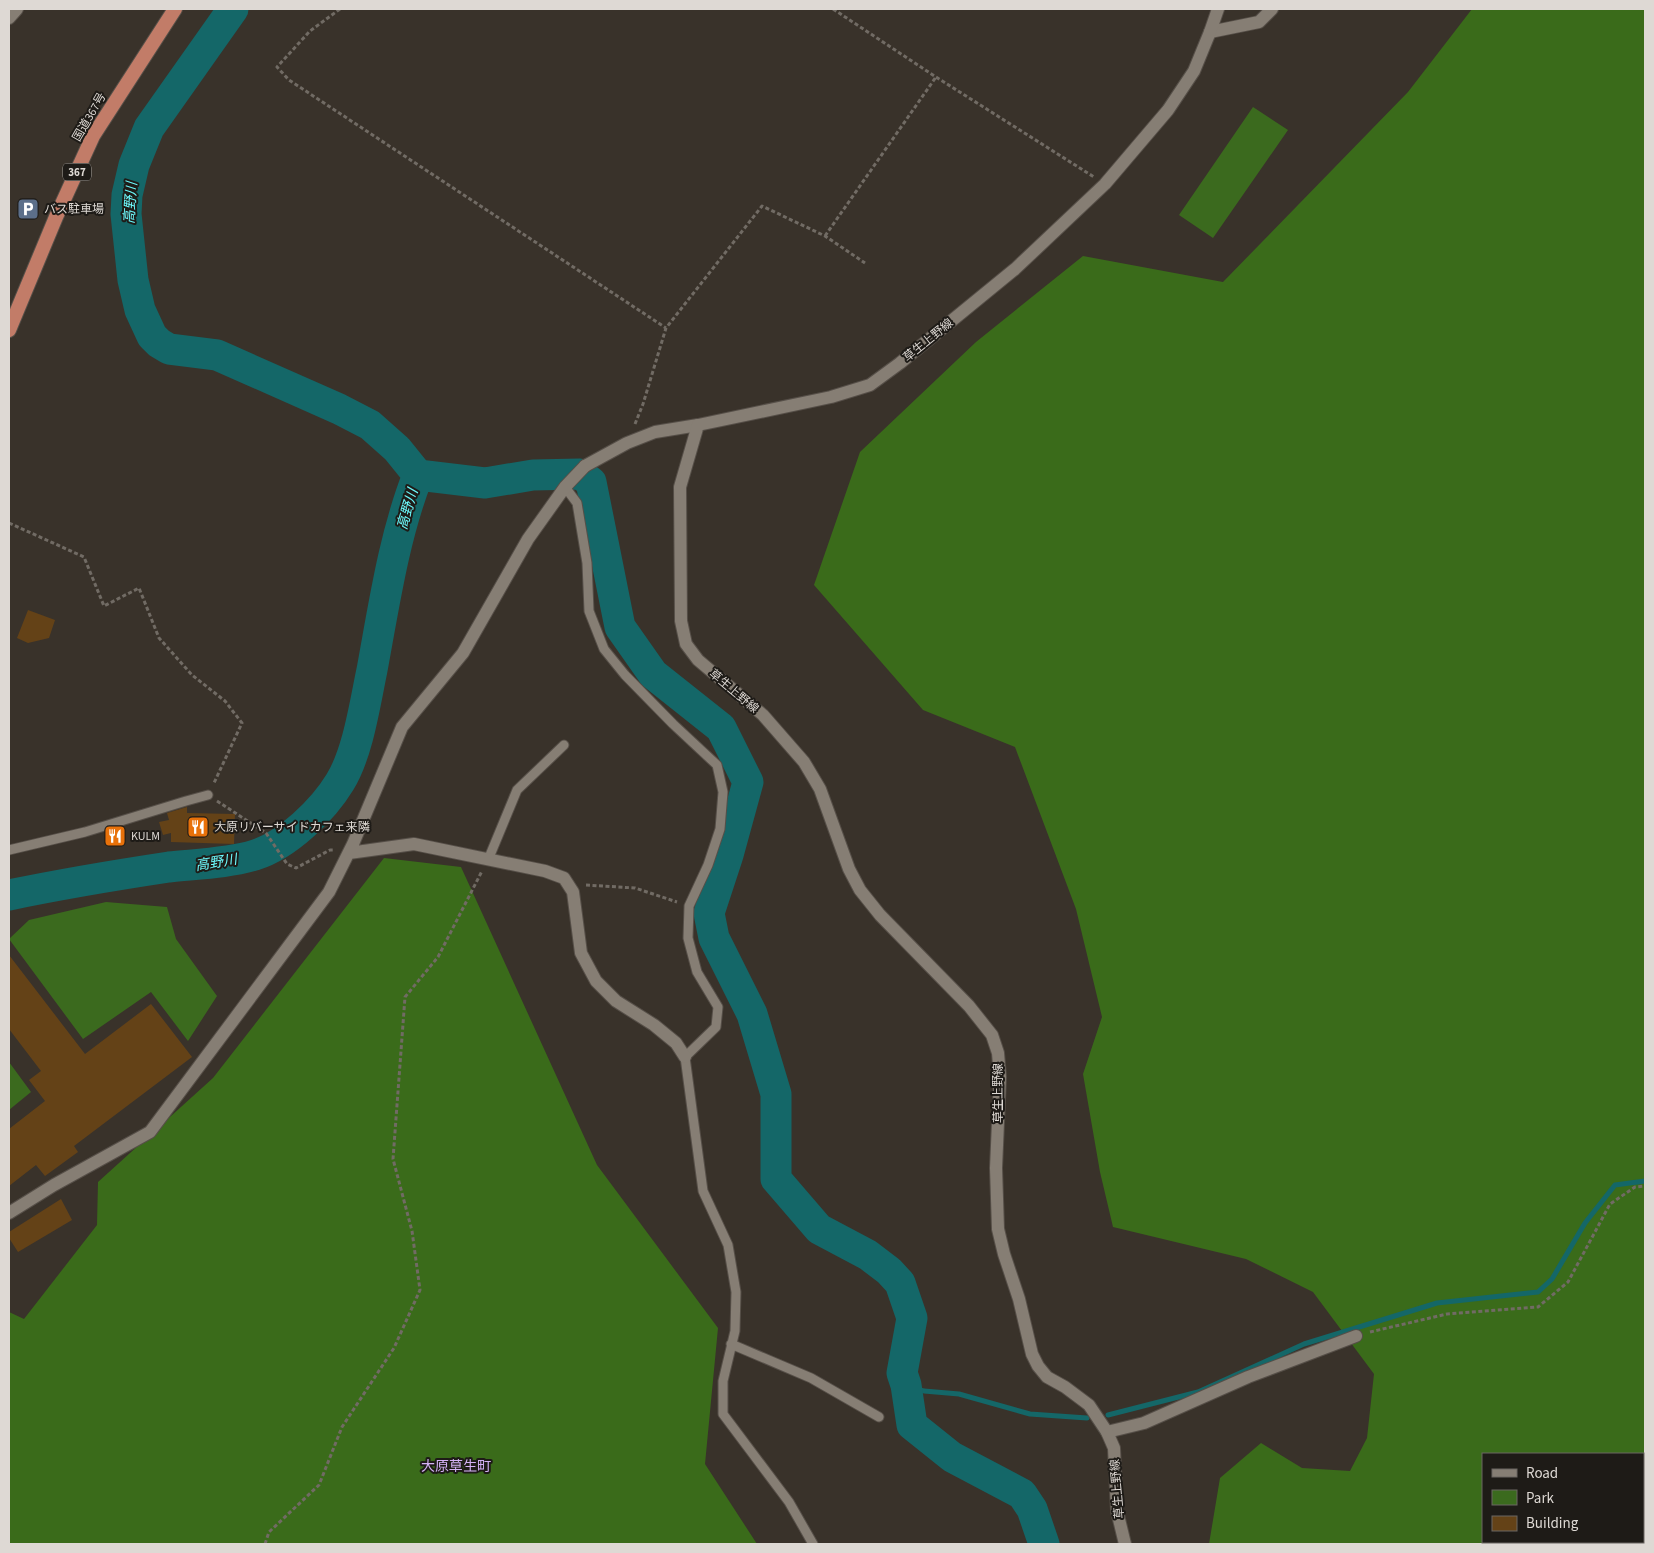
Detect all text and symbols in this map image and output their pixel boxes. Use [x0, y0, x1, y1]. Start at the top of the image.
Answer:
street label: 国道367号 [69, 90, 110, 145]
road number: 367 [63, 163, 91, 180]
water label: 高野川 [120, 179, 143, 225]
parking icon: バス駐車場 [16, 197, 40, 221]
place label: バス駐車場 [44, 201, 104, 218]
street label: 草生上野線 [900, 315, 957, 366]
water label: 高野川 [393, 484, 424, 532]
street label: 草生上野線 [705, 666, 762, 717]
restaurant icon: 大原リバーサイドカフェ来隣 [186, 815, 210, 839]
place label: 大原リバーサイドカフェ来隣 [214, 819, 370, 836]
restaurant icon: KULM [103, 824, 127, 848]
place label: KULM [131, 828, 160, 845]
water label: 高野川 [194, 850, 240, 876]
street label: 草生上野線 [990, 1063, 1007, 1123]
legend [1482, 1453, 1644, 1543]
district label: 大原草生町 [421, 1457, 491, 1477]
street label: 草生上野線 [1106, 1458, 1129, 1520]
text: Road [1526, 1463, 1558, 1484]
text: Park [1526, 1488, 1555, 1509]
text: Building [1526, 1513, 1579, 1534]

